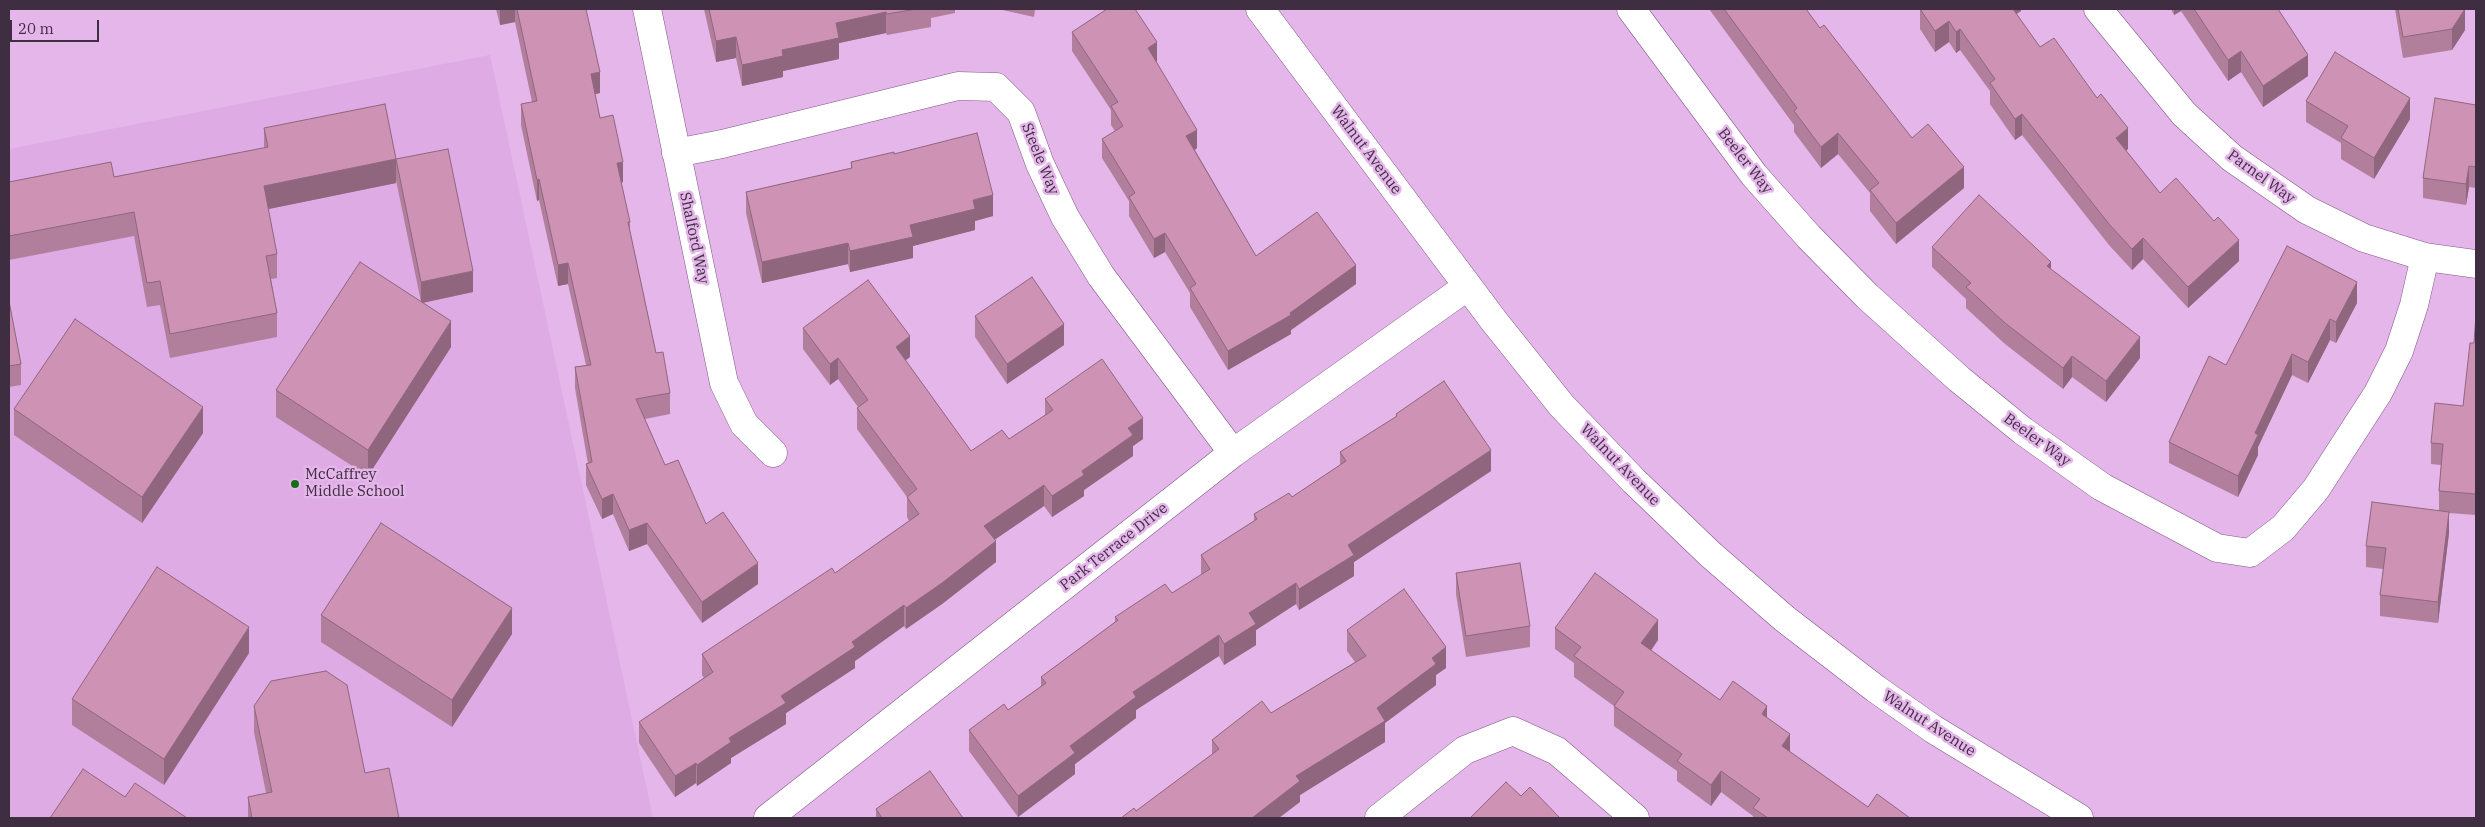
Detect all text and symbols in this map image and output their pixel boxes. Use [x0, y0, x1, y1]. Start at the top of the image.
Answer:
scale bar [12, 10, 101, 42]
text: 20 m [18, 19, 54, 38]
street label: Walnut Avenue [1327, 102, 1405, 198]
street label: Steele Way [1017, 120, 1063, 198]
street label: Beeler Way [1714, 125, 1776, 197]
street label: Parnel Way [2224, 146, 2298, 208]
street label: Shalford Way [675, 191, 713, 285]
street label: Beeler Way [2000, 410, 2074, 470]
street label: Walnut Avenue [1576, 420, 1664, 510]
place label: McCaffrey Middle School [305, 466, 405, 501]
marker: McCaffrey Middle School [289, 478, 301, 490]
street label: Park Terrace Drive [1057, 499, 1171, 595]
street label: Walnut Avenue [1879, 687, 1979, 761]

